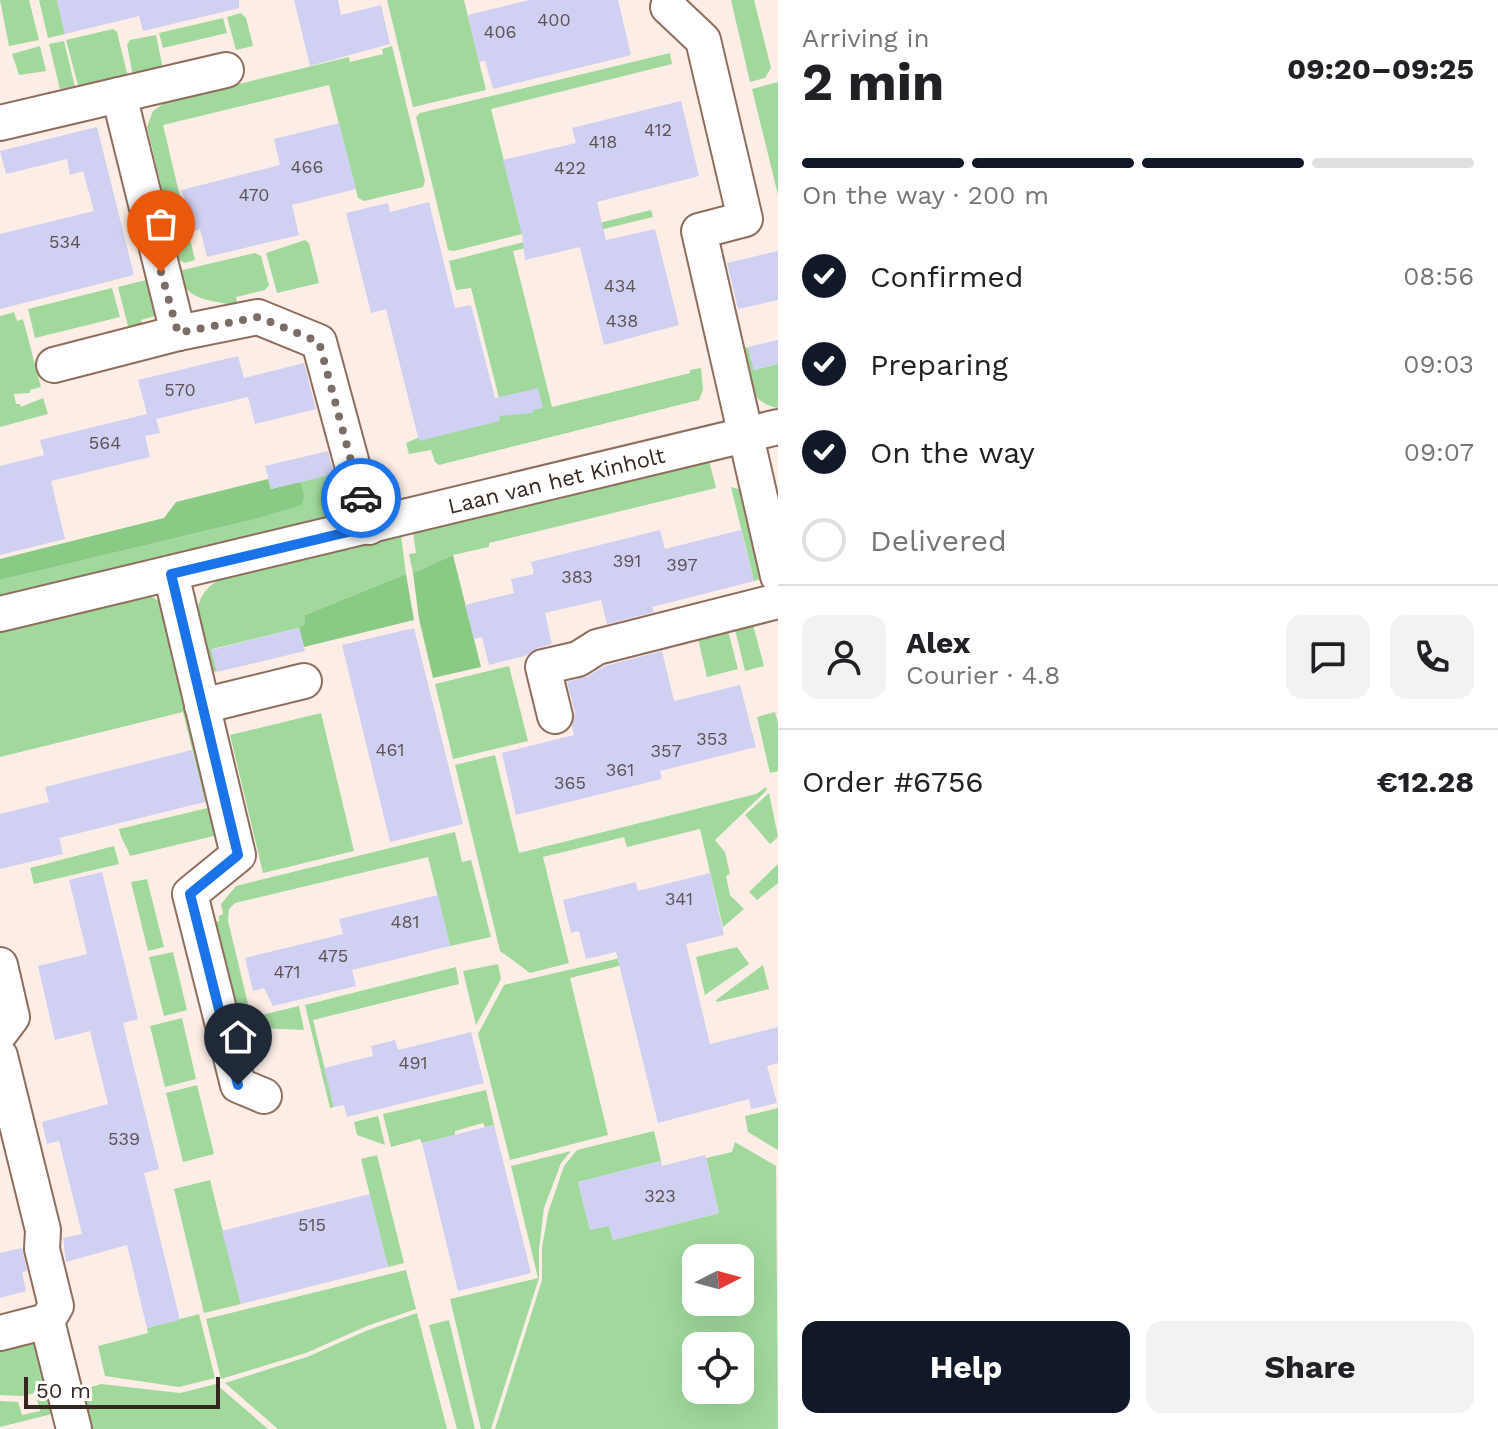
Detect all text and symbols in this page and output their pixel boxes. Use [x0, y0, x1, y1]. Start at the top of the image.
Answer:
house number: 400 [537, 9, 571, 30]
house number: 406 [483, 21, 517, 42]
text: Arriving in [802, 23, 930, 53]
text: 09:20–09:25 [1287, 51, 1474, 86]
text: 2 min [802, 52, 944, 113]
house number: 412 [644, 119, 672, 140]
house number: 418 [589, 131, 617, 152]
house number: 466 [291, 156, 323, 177]
house number: 422 [554, 157, 586, 178]
text: On the way · 200 m [802, 180, 1049, 210]
house number: 470 [238, 184, 270, 205]
pin [127, 190, 195, 272]
icon: bag [139, 202, 183, 246]
house number: 534 [49, 231, 81, 252]
icon: check [802, 254, 846, 298]
text: Confirmed [870, 259, 1024, 294]
text: 08:56 [1403, 261, 1474, 291]
house number: 434 [604, 275, 636, 296]
house number: 438 [606, 310, 638, 331]
icon: check [802, 342, 846, 386]
text: Preparing [870, 347, 1008, 382]
text: 09:03 [1403, 349, 1474, 379]
house number: 570 [164, 379, 196, 400]
icon: check [802, 430, 846, 474]
house number: 564 [89, 432, 121, 453]
text: On the way [870, 435, 1035, 470]
text: 09:07 [1404, 437, 1474, 467]
street label: Laan van het Kinholt [445, 442, 667, 518]
courier [321, 458, 401, 538]
icon: car [339, 476, 383, 520]
text: Delivered [870, 523, 1007, 558]
house number: 391 [613, 550, 641, 571]
house number: 397 [666, 554, 698, 575]
house number: 383 [561, 566, 593, 587]
button: person [802, 615, 886, 699]
button: chat [1286, 615, 1370, 699]
button: phone [1390, 615, 1474, 699]
text: Alex [906, 625, 970, 660]
text: Courier · 4.8 [906, 660, 1060, 690]
house number: 353 [696, 728, 728, 749]
house number: 461 [376, 739, 404, 760]
house number: 357 [650, 740, 682, 761]
house number: 361 [606, 759, 634, 780]
text: Order #6756 [802, 764, 984, 799]
text: €12.28 [1377, 764, 1474, 799]
house number: 365 [554, 772, 586, 793]
house number: 341 [665, 888, 693, 909]
house number: 481 [390, 911, 420, 932]
house number: 475 [318, 945, 348, 966]
house number: 471 [273, 961, 301, 982]
pin [204, 1003, 272, 1085]
icon: home [216, 1015, 260, 1059]
house number: 491 [398, 1052, 428, 1073]
house number: 539 [108, 1128, 140, 1149]
house number: 323 [644, 1185, 676, 1206]
house number: 515 [298, 1214, 326, 1235]
north arrow [682, 1244, 754, 1316]
map controls [682, 1244, 754, 1404]
button: Help [802, 1321, 1130, 1413]
button: Share [1146, 1321, 1474, 1413]
button: locate [682, 1332, 754, 1404]
scale bar [24, 1373, 220, 1409]
text: 50 m [36, 1378, 91, 1403]

